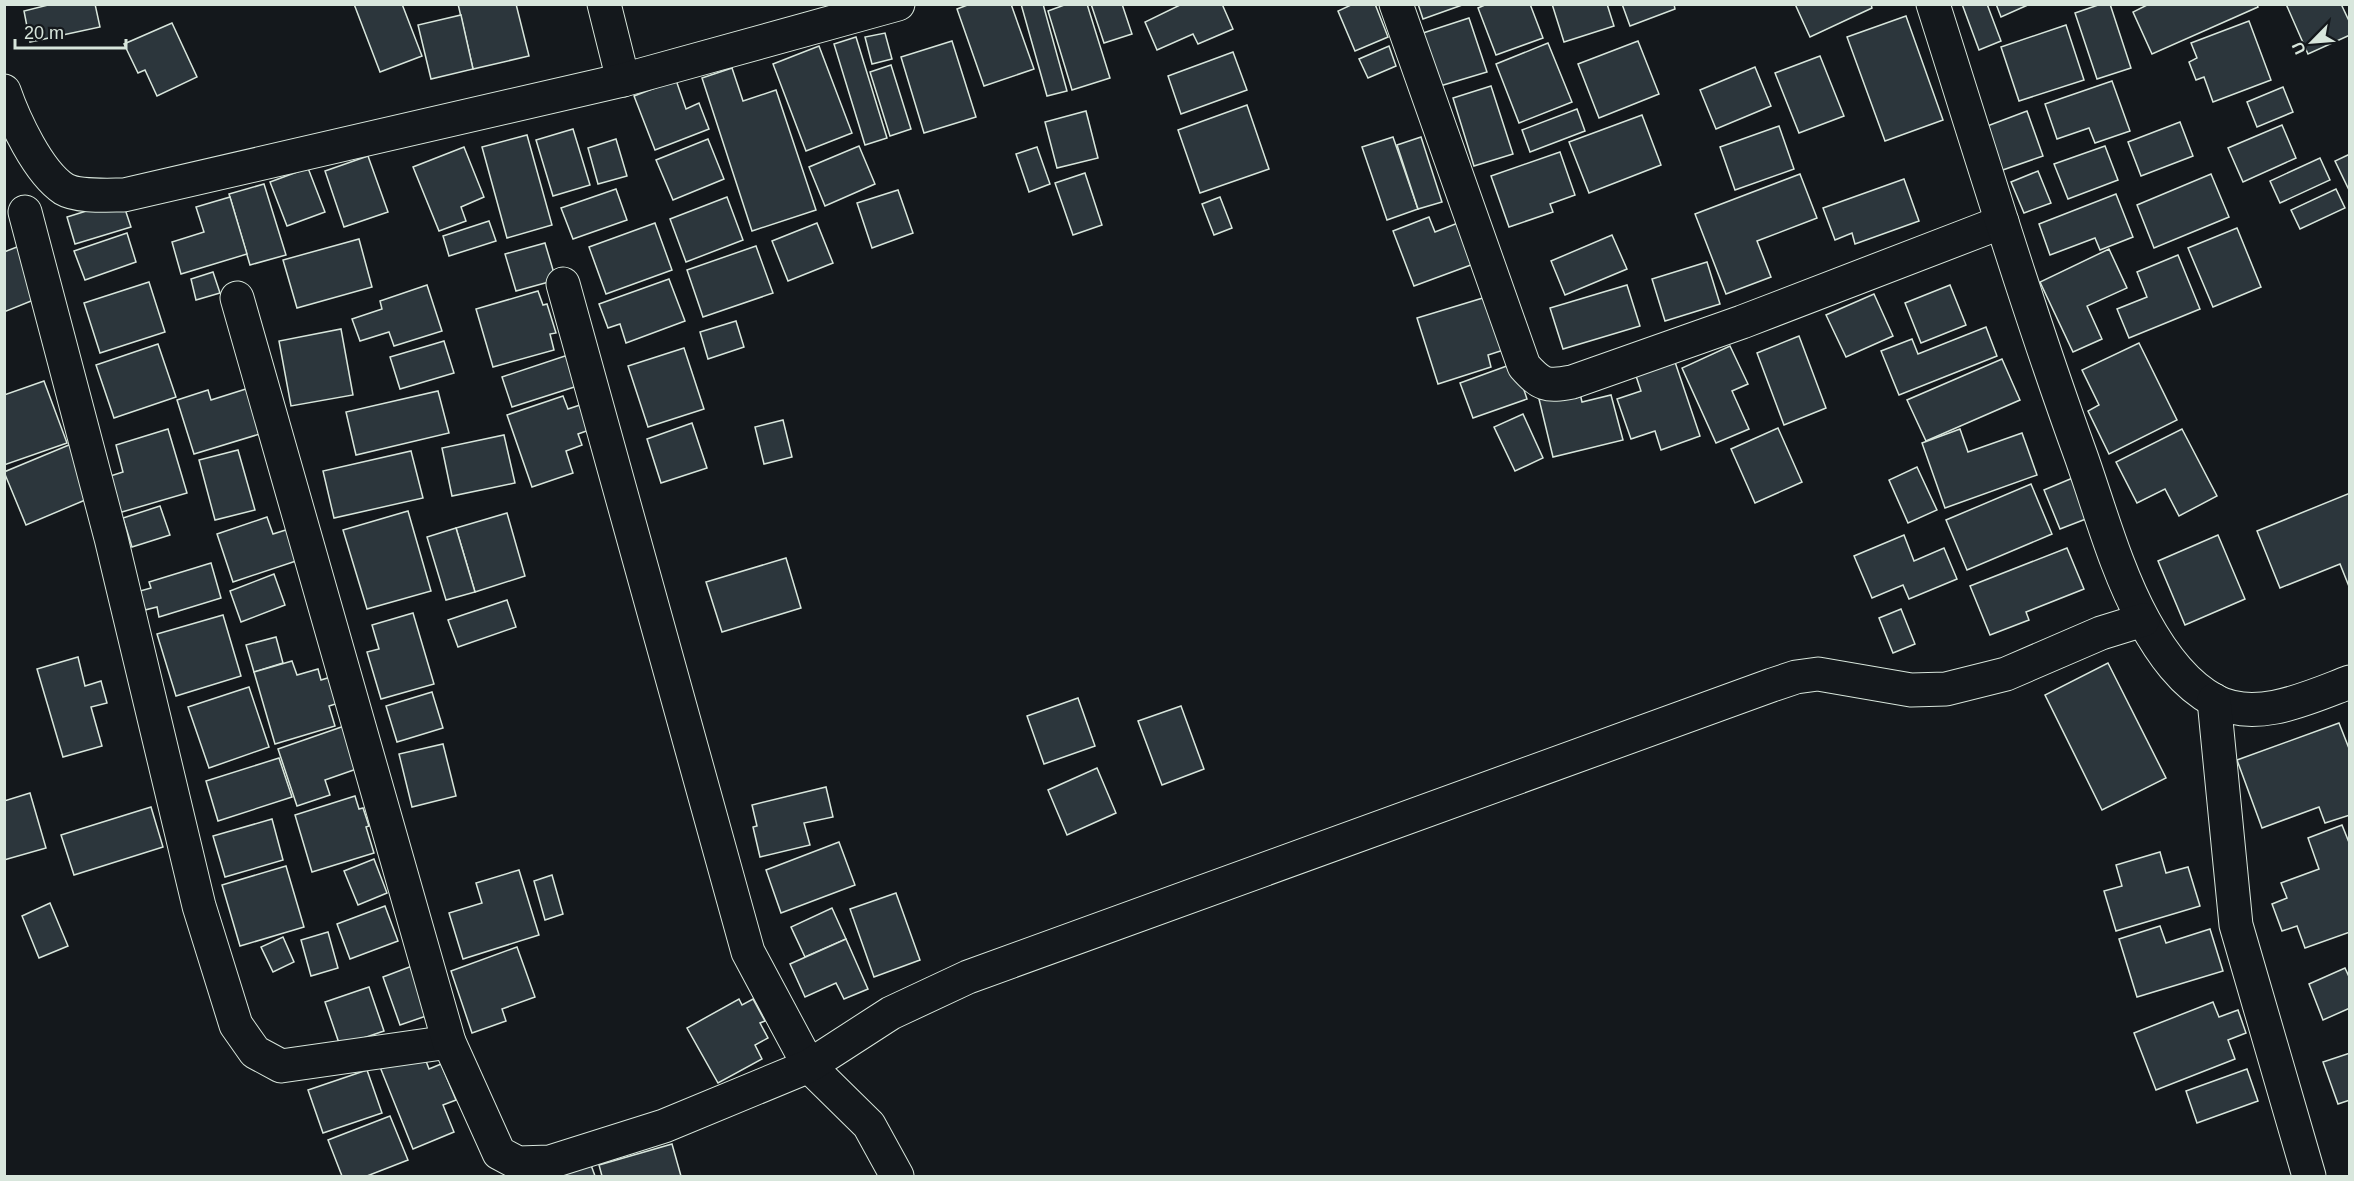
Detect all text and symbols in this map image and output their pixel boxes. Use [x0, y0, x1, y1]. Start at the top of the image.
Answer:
scale bar [15, 12, 126, 50]
north arrow [2282, 12, 2342, 72]
text: 20 m [24, 23, 64, 43]
text: U [2289, 39, 2309, 57]

